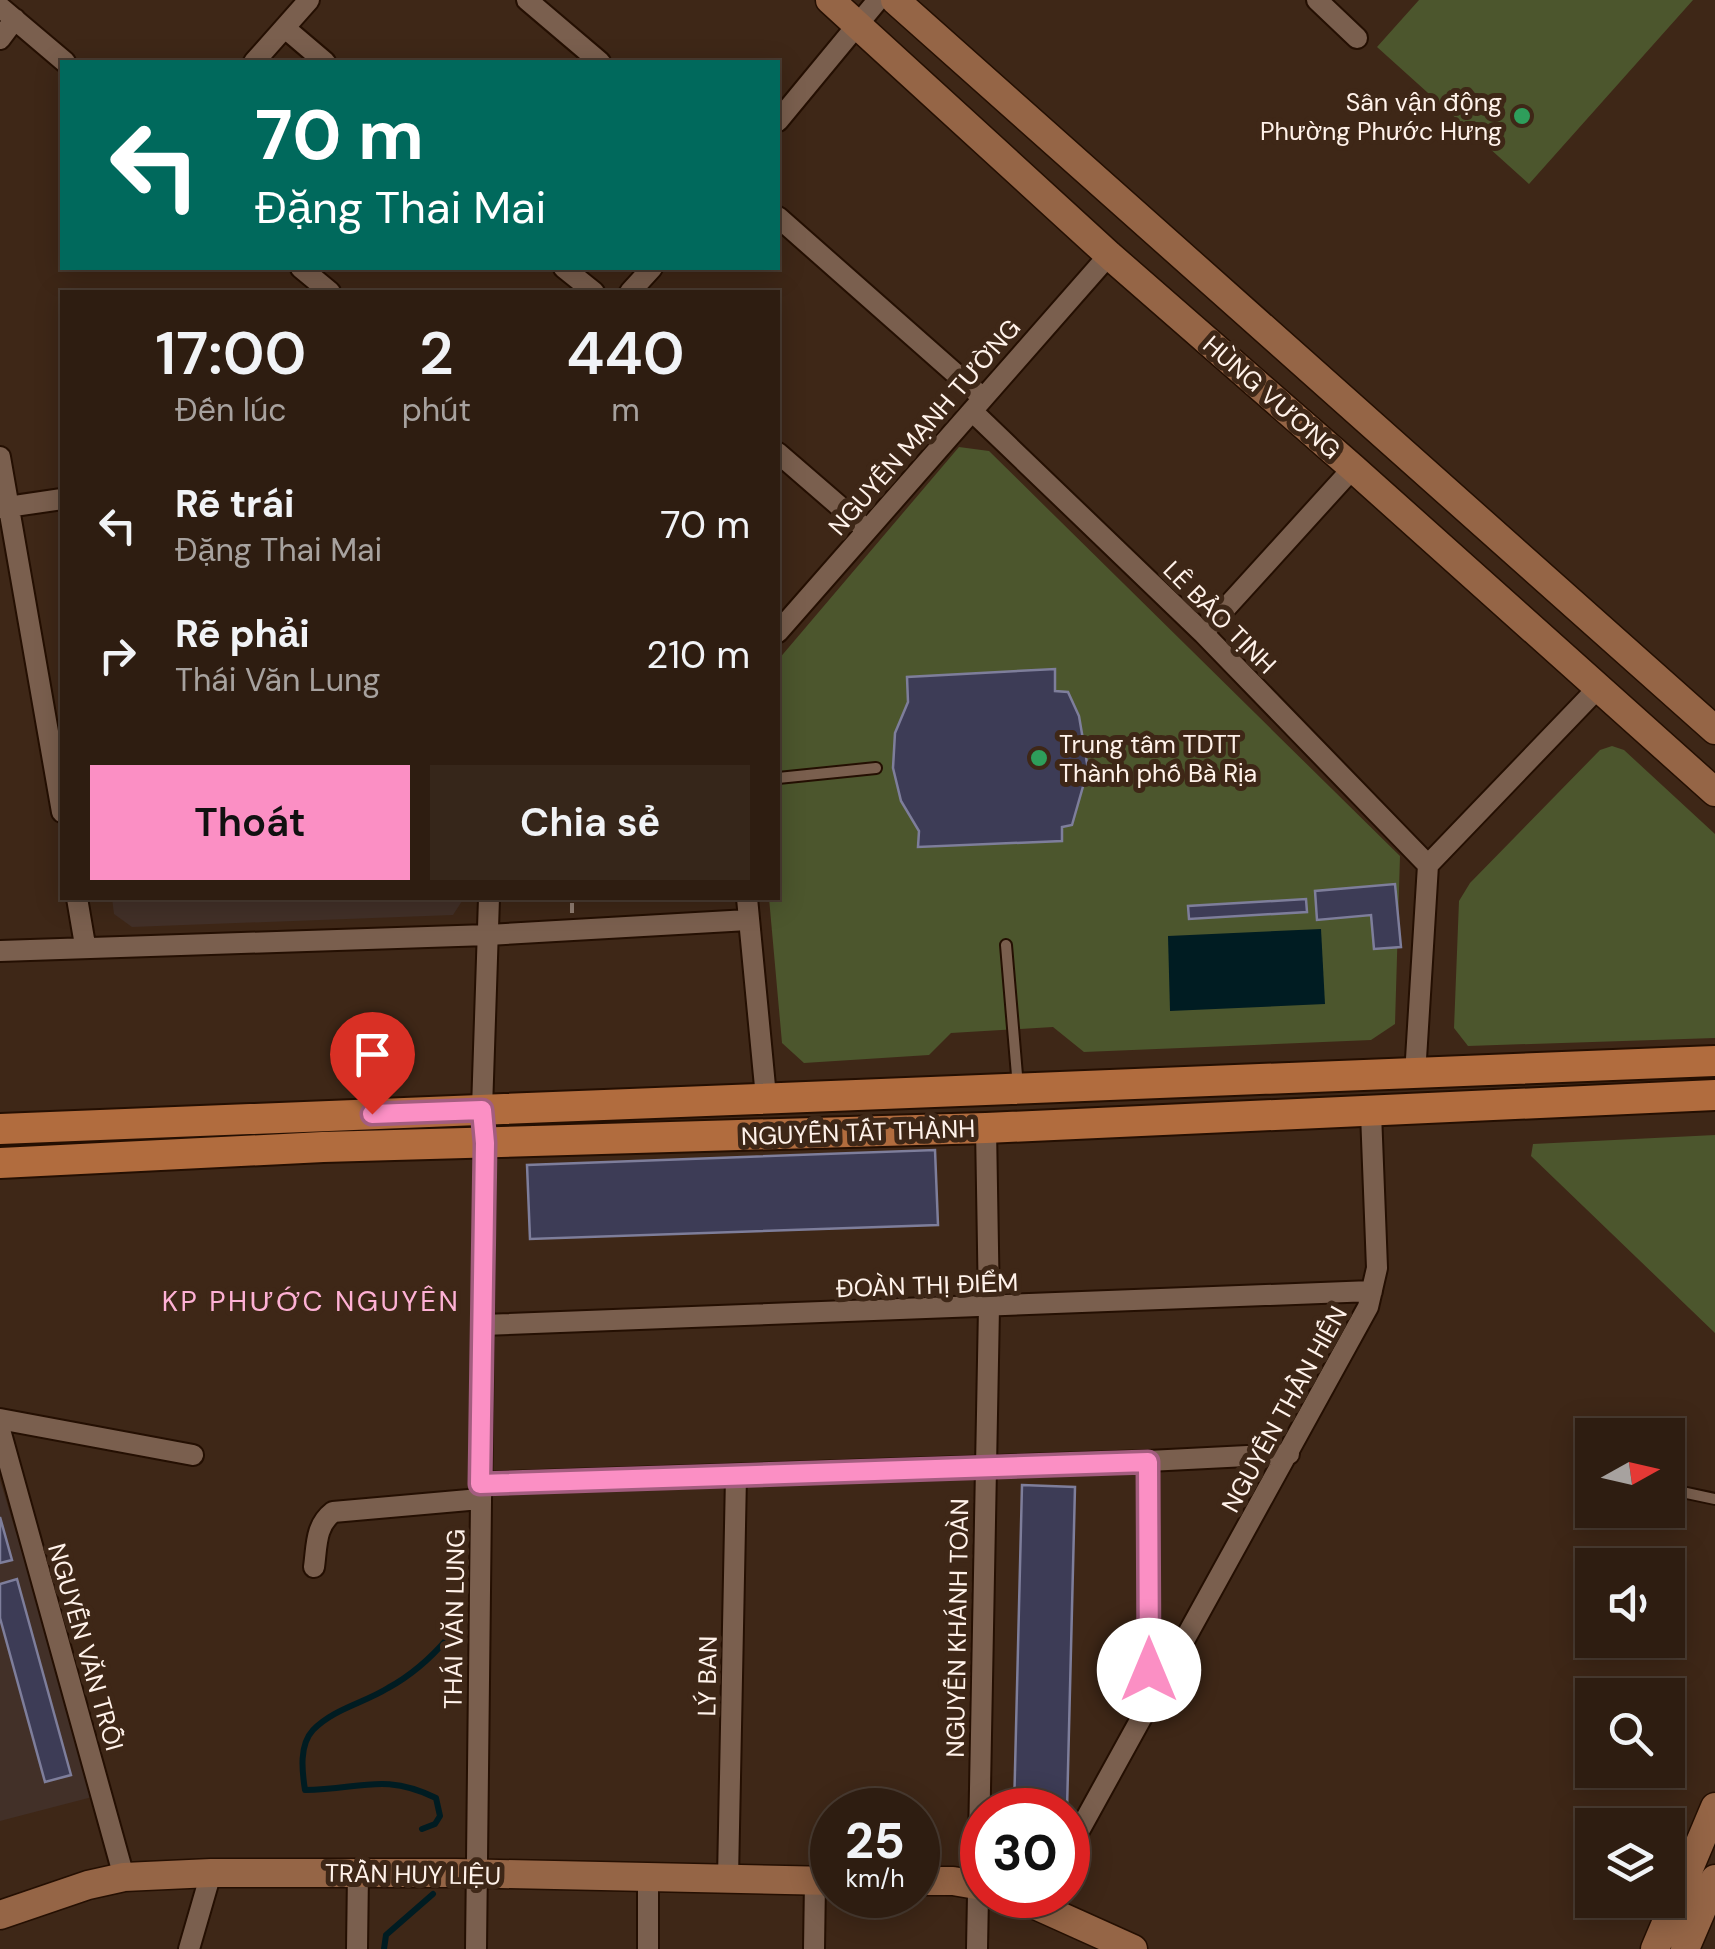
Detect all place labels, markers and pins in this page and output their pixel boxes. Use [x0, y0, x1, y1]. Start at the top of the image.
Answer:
place label: Sân vận động Phường Phước Hưng [1260, 86, 1502, 148]
marker: Sân vận động Phường Phước Hưng [1511, 105, 1533, 127]
place label: Trung tâm TDTT Thành phố Bà Rịa [1059, 728, 1257, 790]
marker: Trung tâm TDTT Thành phố Bà Rịa [1028, 747, 1050, 769]
pin [330, 1012, 415, 1115]

